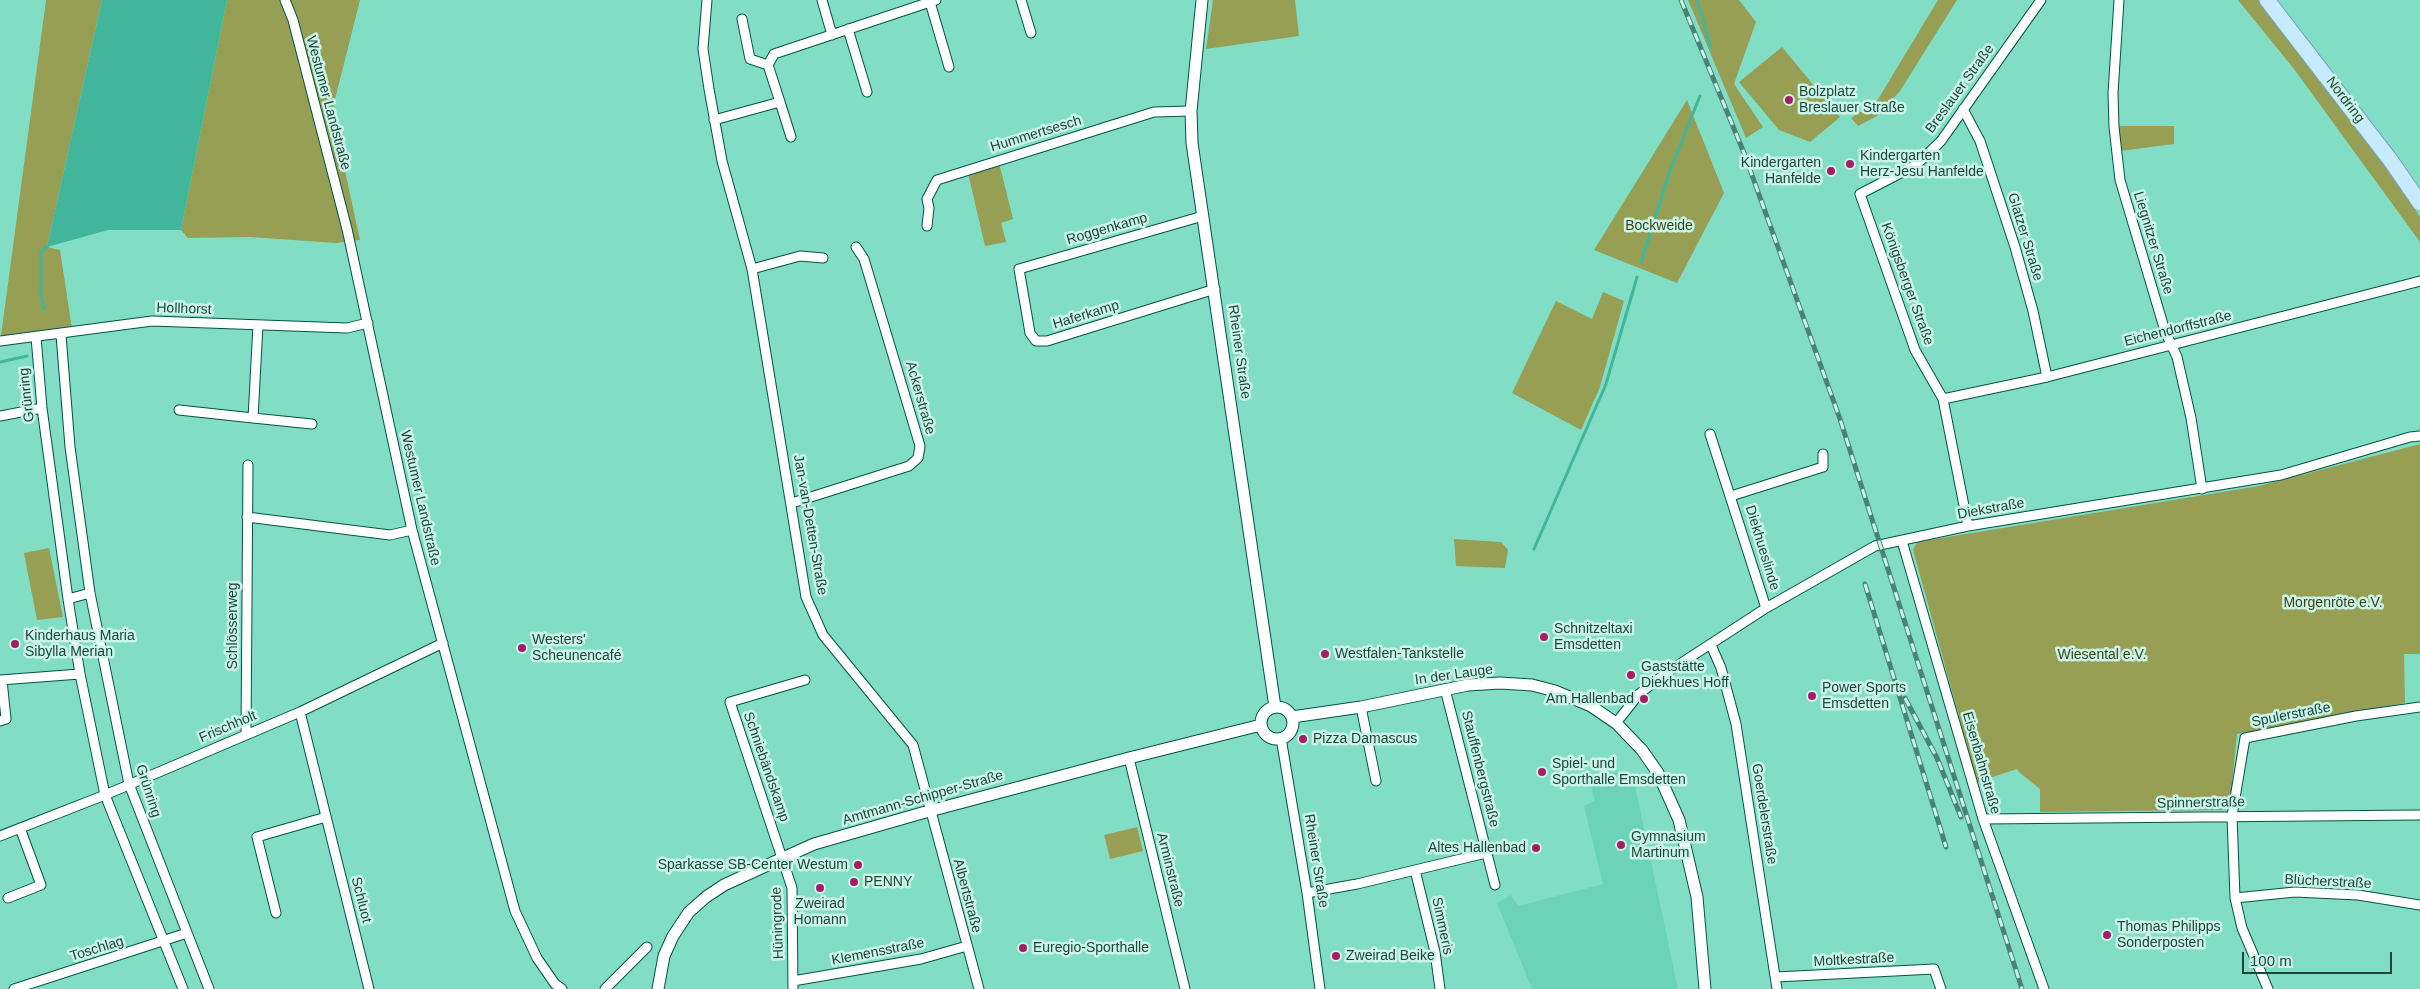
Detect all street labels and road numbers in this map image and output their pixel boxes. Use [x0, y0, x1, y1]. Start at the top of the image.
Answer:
street label: Westumer Landstraße [302, 34, 354, 172]
street label: Breslauer Straße [1922, 41, 1998, 137]
street label: Nordring [2322, 74, 2368, 126]
street label: Hummertsesch [989, 112, 1083, 156]
street label: Liegnitzer Straße [2129, 190, 2177, 296]
street label: Glatzer Straße [2004, 191, 2046, 283]
street label: Roggenkamp [1065, 209, 1149, 249]
street label: Königsberger Straße [1877, 220, 1937, 348]
street label: Haferkamp [1051, 297, 1121, 333]
street label: Hollhorst [156, 300, 212, 318]
street label: Rheiner Straße [1224, 304, 1254, 400]
street label: Eichendorffstraße [2122, 308, 2234, 350]
street label: Ackerstraße [902, 359, 938, 437]
street label: Grünring [16, 367, 38, 423]
street label: Westumer Landstraße [396, 429, 444, 567]
street label: Jan-van-Detten-Straße [789, 453, 831, 597]
street label: Diekstraße [1956, 495, 2026, 523]
street label: Diekhueslinde [1741, 503, 1783, 593]
street label: Schlösserweg [225, 582, 241, 670]
street label: In der Lauge [1414, 661, 1494, 689]
street label: Spulerstraße [2250, 699, 2332, 731]
street label: Frischholt [197, 707, 259, 747]
street label: Stauffenbergstraße [1457, 709, 1503, 829]
street label: Schniebändskamp [739, 710, 793, 824]
street label: Eisenbahnstraße [1958, 710, 2004, 816]
street label: Goerdelerstraße [1748, 762, 1780, 866]
street label: Grünring [132, 763, 164, 819]
street label: Amtmann-Schipper-Straße [841, 767, 1005, 829]
street label: Spinnerstraße [2157, 794, 2245, 812]
street label: Rheiner Straße [1300, 813, 1332, 909]
street label: Arminstraße [1153, 831, 1187, 909]
street label: Albertstraße [949, 857, 985, 935]
street label: Blücherstraße [2284, 871, 2372, 893]
street label: Schluot [347, 875, 375, 925]
street label: Hüningrode [768, 887, 788, 959]
street label: Simmeris [1428, 896, 1456, 956]
street label: Toschlag [68, 933, 126, 965]
street label: Klemensstraße [830, 935, 926, 969]
street label: Moltkestraße [1813, 949, 1895, 971]

